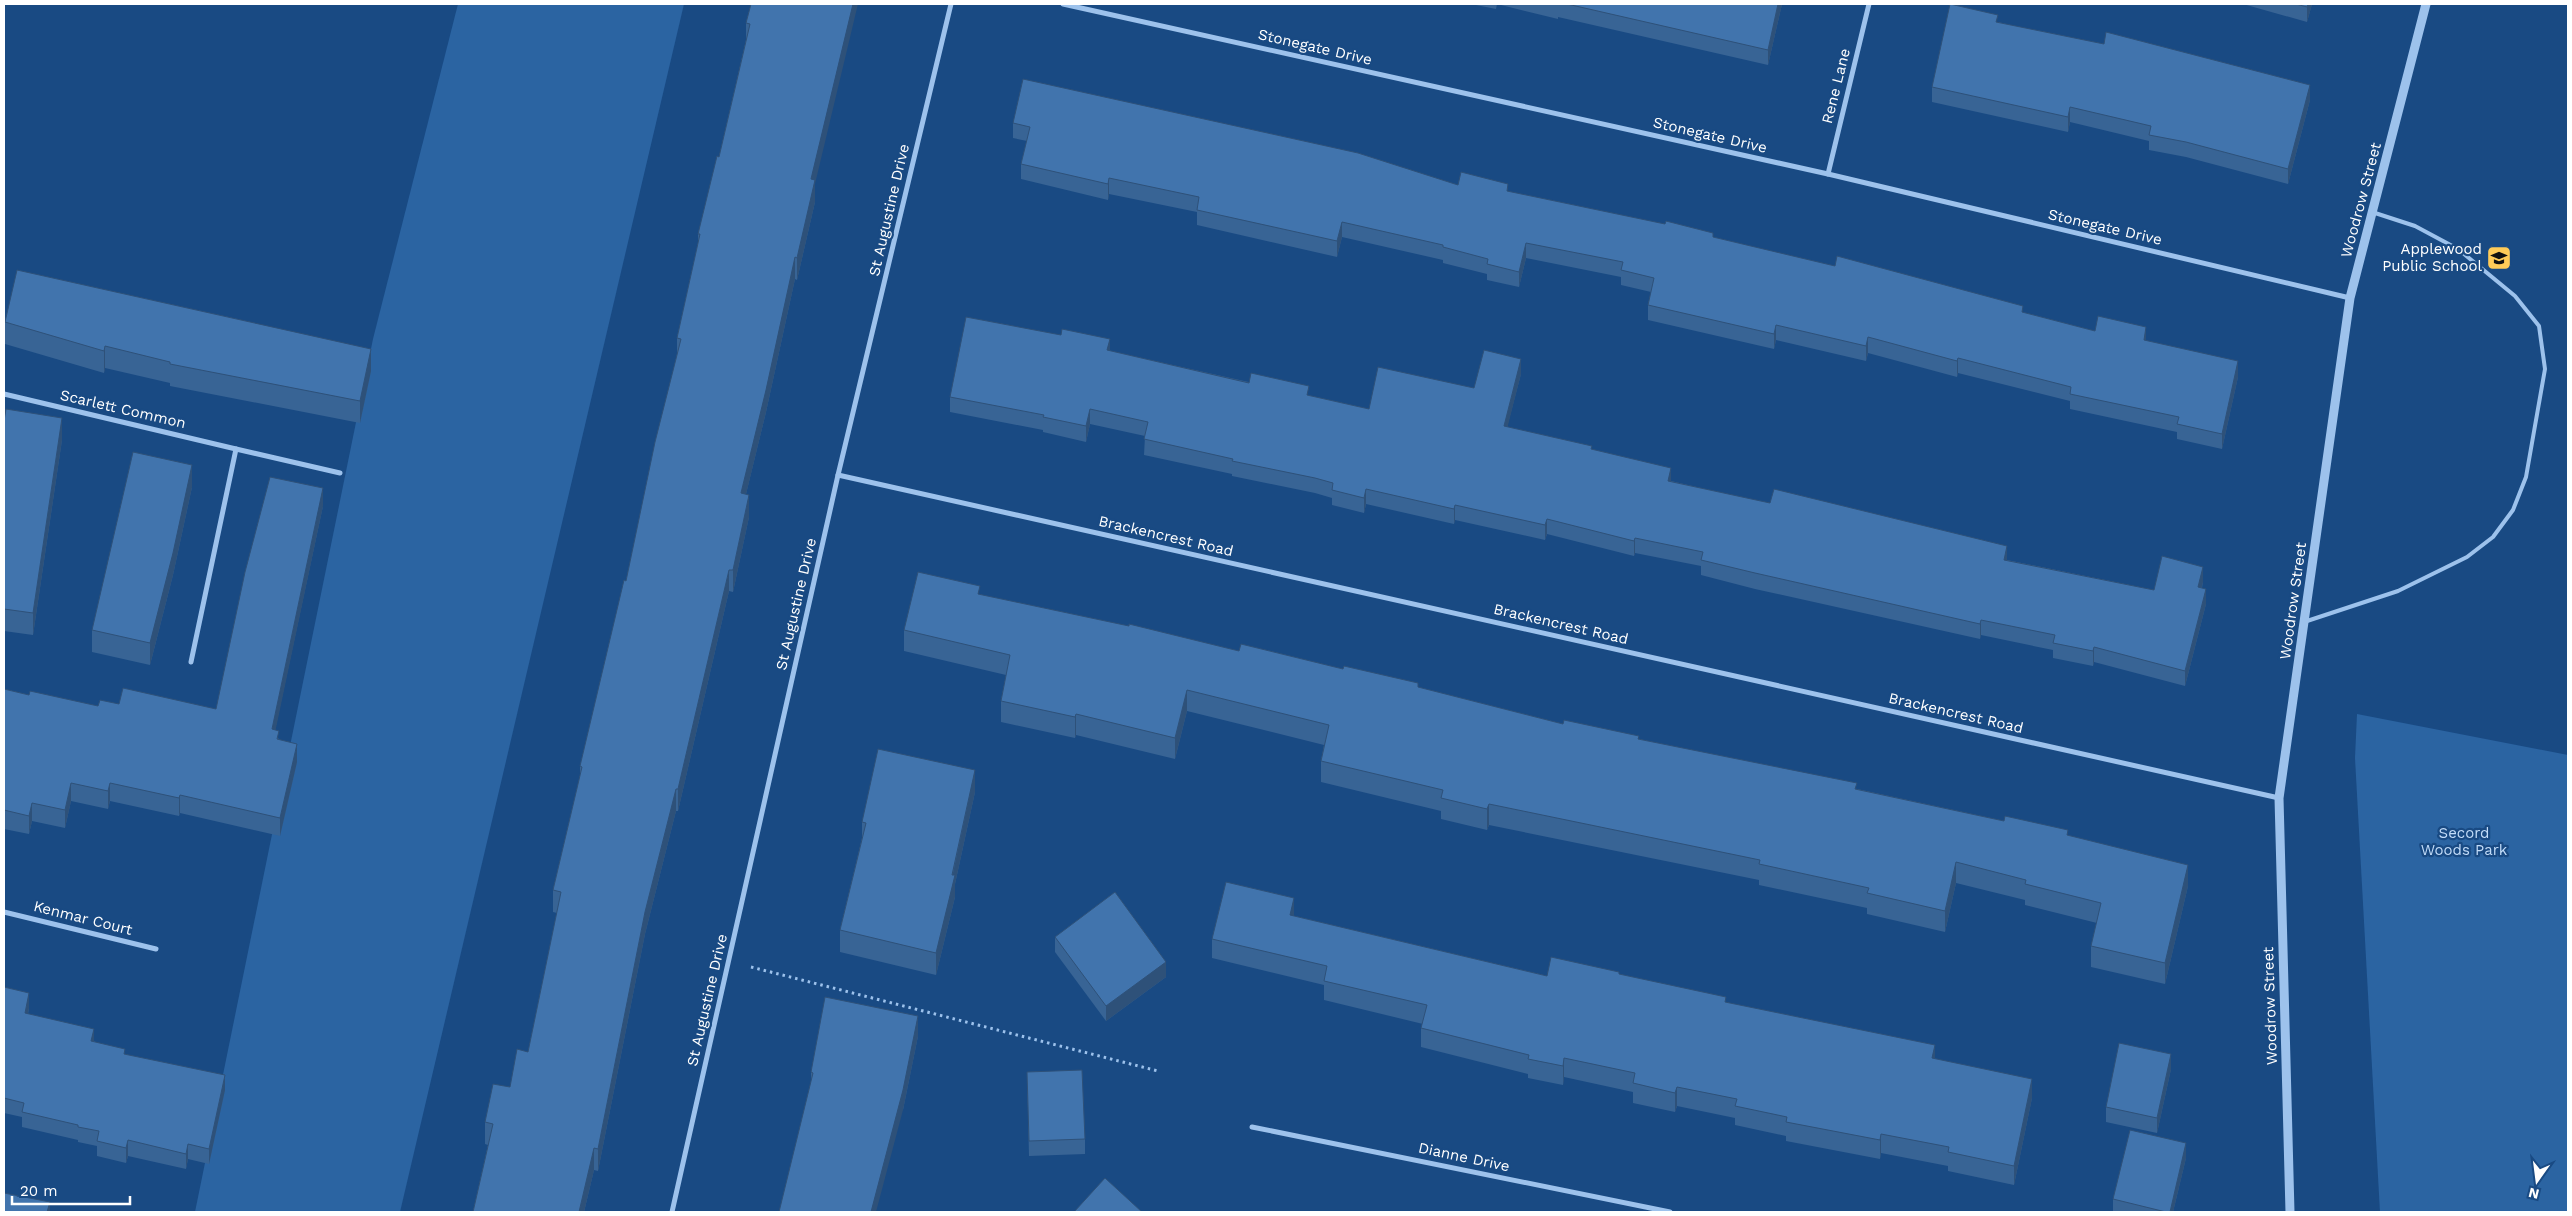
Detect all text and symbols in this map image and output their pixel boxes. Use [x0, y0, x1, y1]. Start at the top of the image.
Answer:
street label: Stonegate Drive [1256, 25, 1374, 69]
street label: Rene Lane [1818, 47, 1854, 125]
street label: Stonegate Drive [1651, 113, 1769, 157]
street label: Woodrow Street [2337, 140, 2385, 260]
street label: St Augustine Drive [865, 142, 913, 278]
street label: Stonegate Drive [2046, 205, 2164, 249]
place label: Applewood Public School [2382, 240, 2482, 275]
school or university icon: Applewood Public School [2486, 245, 2512, 271]
street label: Scarlett Common [58, 386, 188, 432]
street label: Brackencrest Road [1097, 512, 1235, 560]
street label: St Augustine Drive [772, 536, 820, 672]
street label: Woodrow Street [2276, 540, 2310, 661]
street label: Brackencrest Road [1492, 600, 1630, 648]
street label: Brackencrest Road [1887, 689, 2025, 737]
park label: Secord Woods Park [2421, 824, 2508, 859]
street label: Kenmar Court [32, 897, 135, 939]
street label: St Augustine Drive [683, 932, 731, 1068]
street label: Woodrow Street [2259, 946, 2281, 1065]
street label: Dianne Drive [1417, 1139, 1511, 1175]
north arrow [2512, 1156, 2562, 1206]
scale bar [12, 1174, 130, 1206]
text: 20 m [20, 1182, 58, 1200]
text: N [2527, 1185, 2541, 1203]

